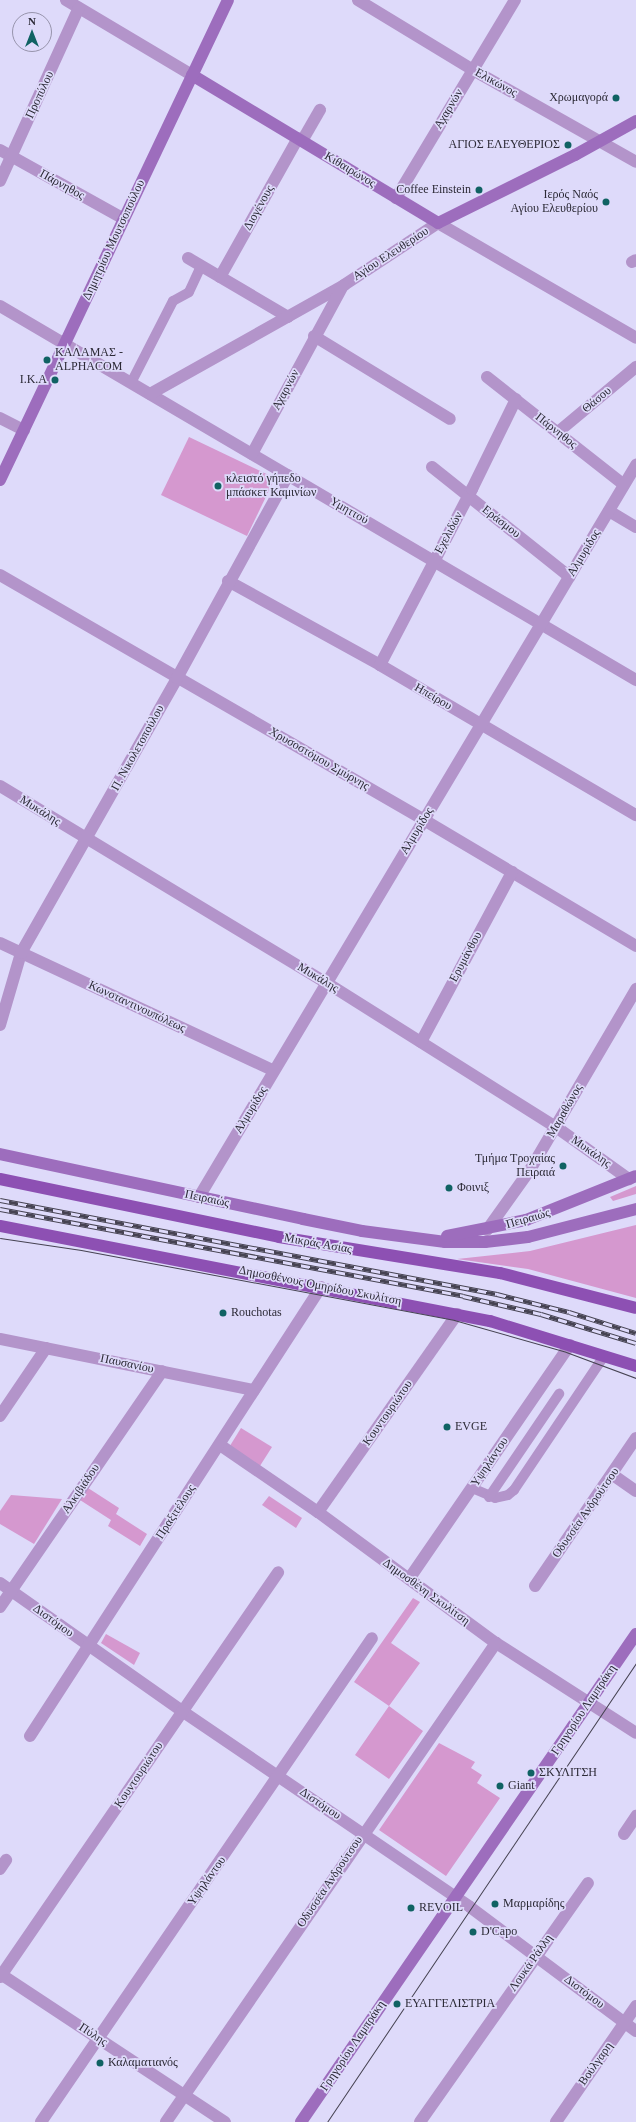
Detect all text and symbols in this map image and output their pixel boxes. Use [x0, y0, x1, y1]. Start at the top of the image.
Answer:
north arrow [12, 12, 52, 52]
text: N [28, 15, 36, 27]
street label: Ελικώνος [472, 65, 520, 101]
street label: Προπύλου [23, 69, 57, 121]
street label: Αχαρνών [432, 86, 466, 132]
place label: Χρωμαγορά [549, 91, 608, 105]
marker: Χρωμαγορά [611, 93, 621, 103]
place label: ΑΓΙΟΣ ΕΛΕΥΘΕΡΙΟΣ [448, 138, 560, 152]
marker: ΑΓΙΟΣ ΕΛΕΥΘΕΡΙΟΣ [563, 140, 573, 150]
street label: Κιθαιρώνος [322, 149, 378, 191]
street label: Πάρνηθος [37, 167, 87, 203]
street label: Δημητρίου Μουτσοπούλου [80, 177, 148, 303]
street label: Διογένους [241, 183, 277, 233]
place label: Coffee Einstein [396, 183, 471, 197]
marker: Coffee Einstein [474, 185, 484, 195]
place label: Ιερός Ναός Αγίου Ελευθερίου [511, 188, 598, 216]
marker: Ιερός Ναός Αγίου Ελευθερίου [601, 197, 611, 207]
street label: Αγίου Ελευθερίου [350, 224, 432, 284]
place label: ΚΑΛΑΜΑΣ - ALPHACOM [55, 346, 123, 374]
marker: ΚΑΛΑΜΑΣ - ALPHACOM [42, 355, 52, 365]
street label: Αχαρνών [269, 367, 303, 413]
place label: Ι.Κ.Α [20, 373, 47, 387]
marker: Ι.Κ.Α [50, 375, 60, 385]
street label: Θάσου [580, 384, 614, 416]
street label: Πάρνηθος [532, 410, 580, 452]
place label: κλειστό γήπεδο μπάσκετ Καμινίων [226, 472, 316, 500]
marker: κλειστό γήπεδο μπάσκετ Καμινίων [213, 481, 223, 491]
street label: Υμηττού [327, 494, 371, 528]
street label: Εράσμου [479, 503, 523, 541]
street label: Εχελιδών [432, 509, 466, 557]
street label: Αλμυρίδος [564, 527, 604, 579]
street label: Ηπείρου [412, 681, 454, 713]
street label: Π. Νικολετοπούλου [108, 703, 168, 793]
street label: Χρυσοστόμου Σμύρνης [266, 724, 372, 794]
street label: Μυκάλης [17, 793, 63, 829]
street label: Αλμυρίδος [397, 805, 437, 857]
street label: Ερυμάνθου [447, 929, 485, 985]
street label: Μυκάλης [295, 960, 341, 996]
street label: Κωνσταντινουπόλεως [86, 978, 188, 1036]
street label: Μαραθώνος [544, 1082, 586, 1140]
street label: Αλμυρίδος [231, 1084, 271, 1136]
street label: Μυκάλης [568, 1133, 614, 1171]
place label: Τμήμα Τροχαίας Πειραιά [475, 1152, 555, 1180]
marker: Τμήμα Τροχαίας Πειραιά [558, 1161, 568, 1171]
place label: Φοινιξ [457, 1181, 489, 1195]
marker: Φοινιξ [444, 1183, 454, 1193]
street label: Πειραιώς [183, 1187, 231, 1211]
street label: Πειραιώς [504, 1206, 552, 1232]
street label: Μικράς Ασίας [283, 1231, 353, 1257]
street label: Δημοσθένους Ομηρίδου Σκυλίτση [237, 1263, 403, 1309]
place label: Rouchotas [231, 1306, 282, 1320]
marker: Rouchotas [218, 1308, 228, 1318]
street label: Παυσανίου [99, 1351, 155, 1377]
street label: Κουντουριώτου [360, 1377, 416, 1449]
place label: EVGE [455, 1420, 487, 1434]
marker: EVGE [442, 1422, 452, 1432]
street label: Υψηλάντου [468, 1434, 512, 1490]
street label: Αλκιβιάδου [59, 1461, 103, 1517]
street label: Οδυσσέα Ανδρούτσου [549, 1465, 623, 1561]
street label: Πραξιτέλους [153, 1482, 199, 1542]
street label: Δημοσθένη Σκυλίτση [380, 1556, 472, 1628]
street label: Διστόμου [30, 1601, 76, 1641]
street label: Γρηγορίου Λαμπράκη [548, 1662, 620, 1758]
street label: Κουντουριώτου [112, 1739, 166, 1811]
place label: ΣΚΥΛΙΤΣΗ [539, 1766, 597, 1780]
marker: ΣΚΥΛΙΤΣΗ [526, 1768, 536, 1778]
place label: Giant [508, 1779, 535, 1793]
marker: Giant [495, 1781, 505, 1791]
street label: Διστόμου [297, 1785, 343, 1823]
street label: Οδυσσέα Ανδρούτσου [294, 1833, 366, 1931]
street label: Υψηλάντου [185, 1854, 229, 1908]
place label: Μαρμαρίδης [503, 1897, 565, 1911]
marker: Μαρμαρίδης [490, 1899, 500, 1909]
place label: REVOIL [419, 1901, 463, 1915]
marker: REVOIL [406, 1903, 416, 1913]
place label: D'Capo [481, 1925, 517, 1939]
marker: D'Capo [468, 1927, 478, 1937]
street label: Λουκά Ράλλη [506, 1932, 556, 1994]
street label: Διστόμου [561, 1972, 607, 2012]
place label: ΕΥΑΓΓΕΛΙΣΤΡΙΑ [405, 1997, 495, 2011]
street label: Γρηγορίου Λαμπράκη [317, 1998, 389, 2094]
marker: ΕΥΑΓΓΕΛΙΣΤΡΙΑ [392, 1999, 402, 2009]
street label: Πύλης [76, 2020, 110, 2050]
street label: Βούλγαρη [576, 2040, 616, 2088]
place label: Καλαματιανός [108, 2056, 178, 2070]
marker: Καλαματιανός [95, 2058, 105, 2068]

